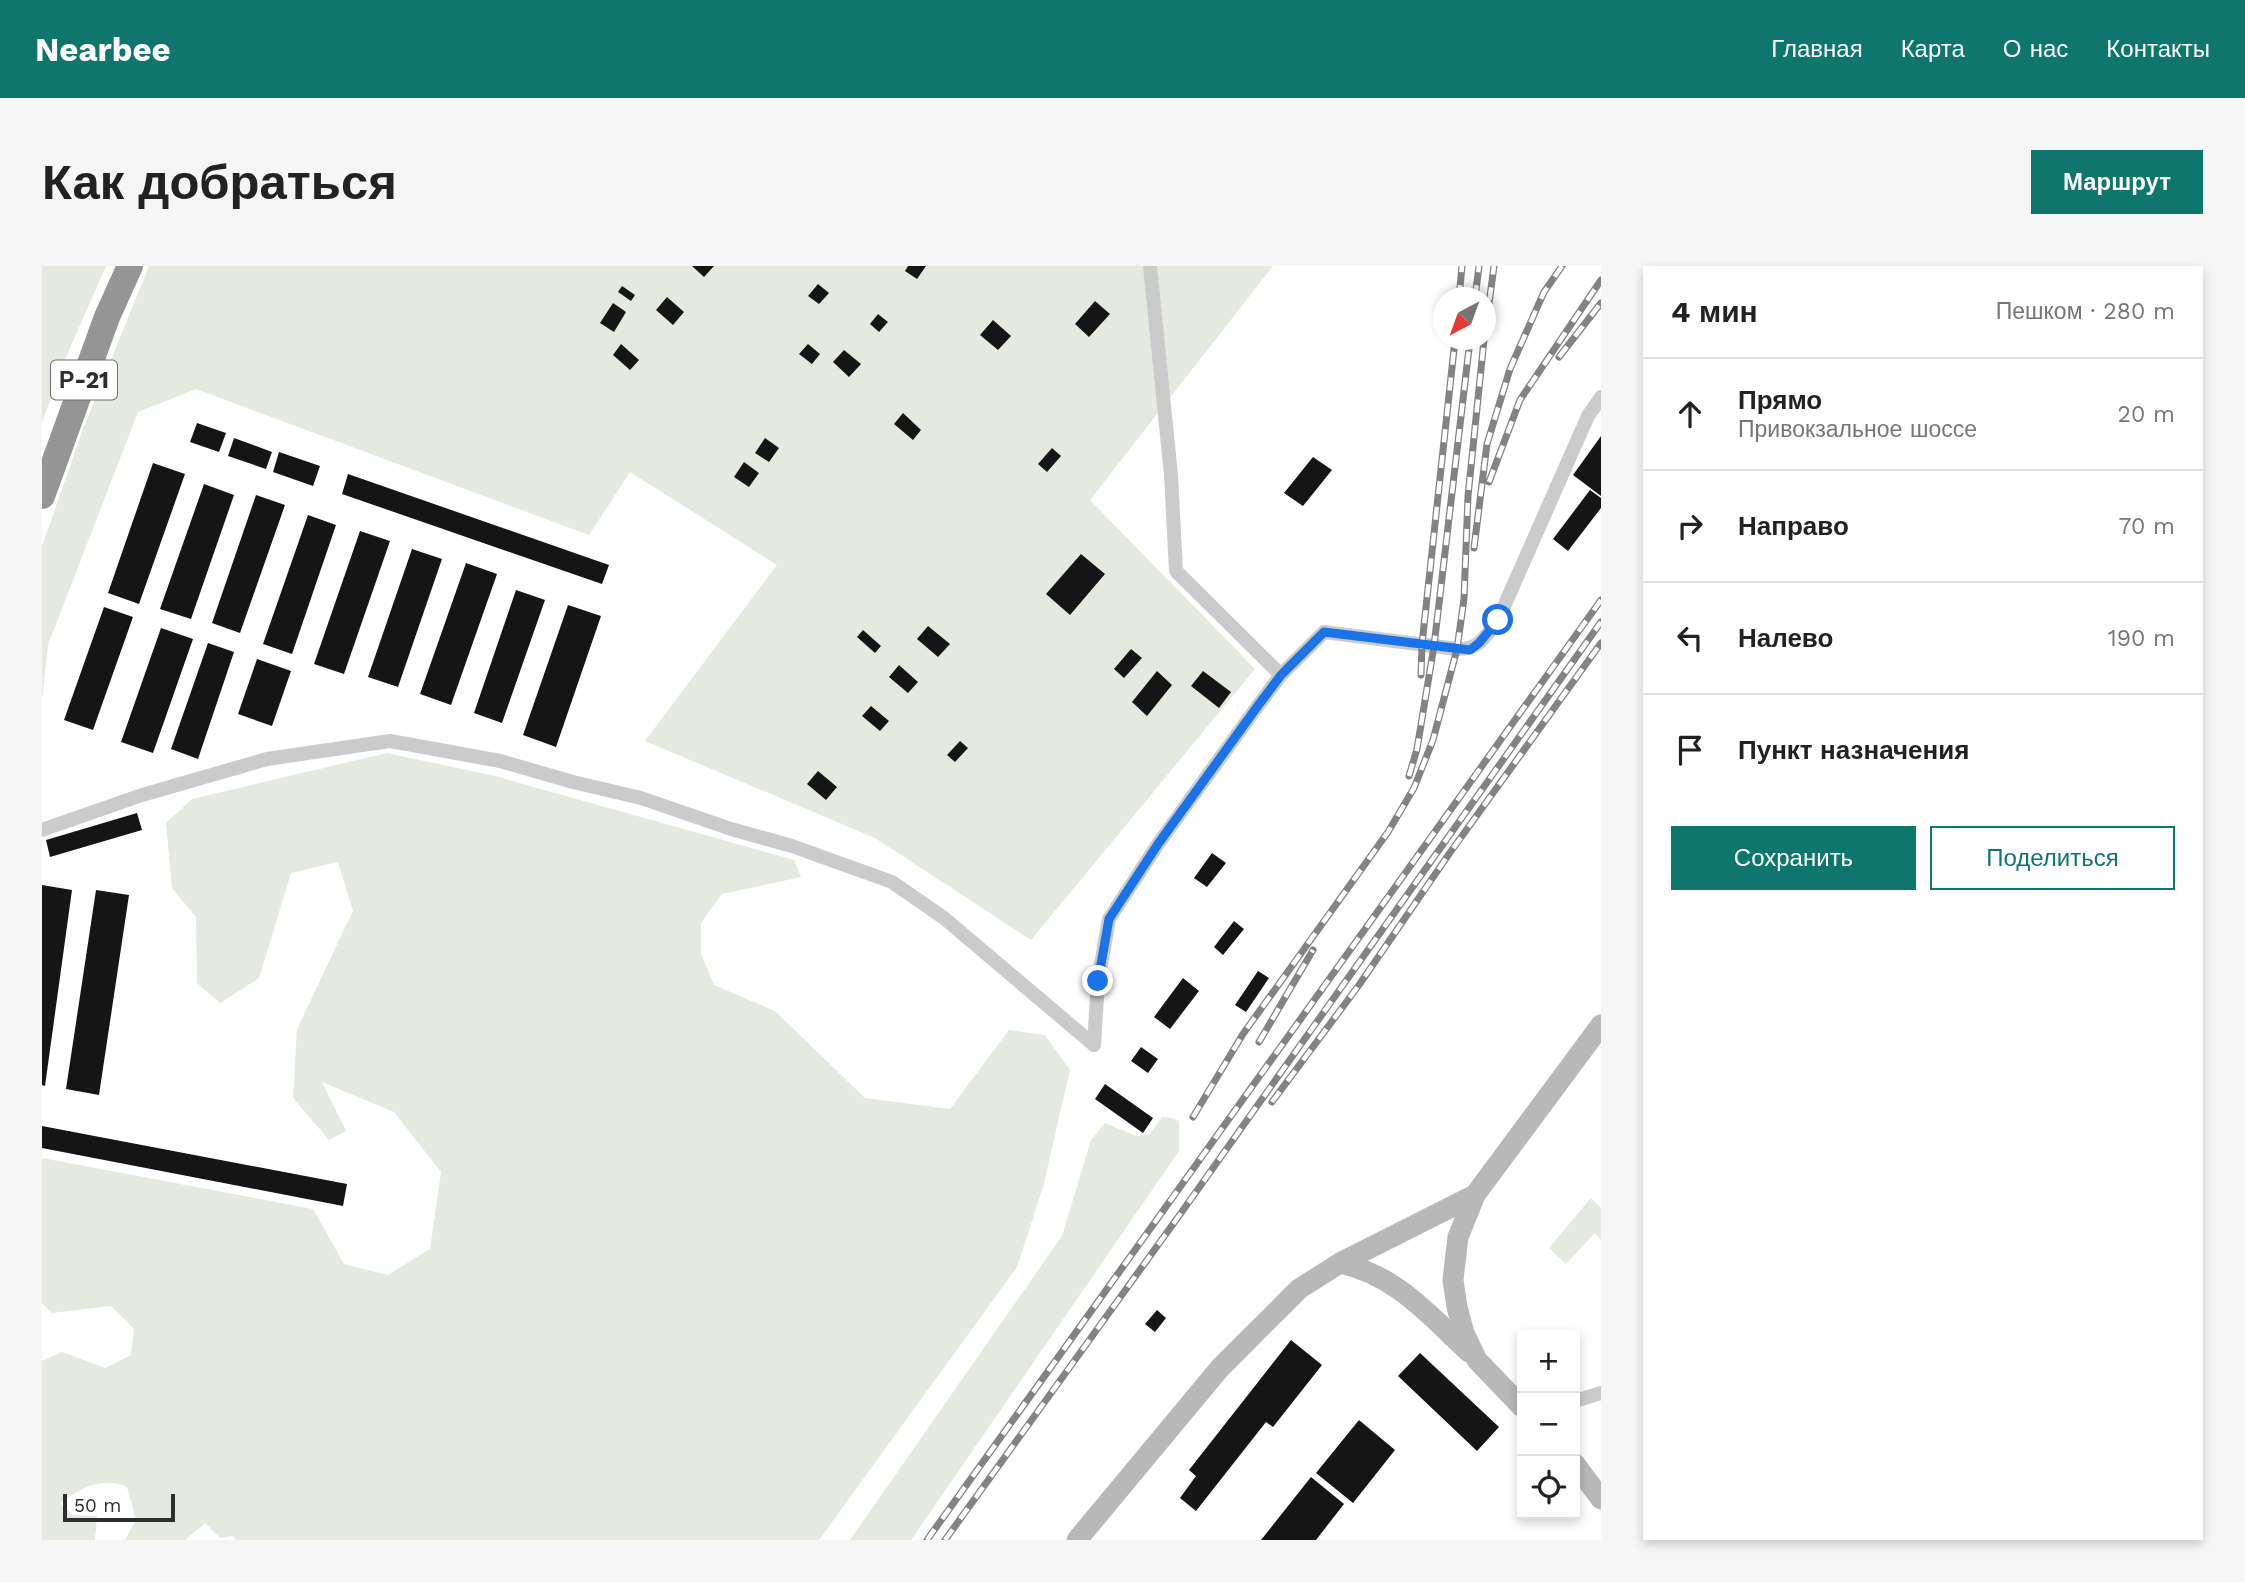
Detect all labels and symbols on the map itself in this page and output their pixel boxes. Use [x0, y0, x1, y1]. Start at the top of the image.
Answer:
north arrow [1433, 287, 1496, 350]
road number: Р-21 [51, 360, 117, 400]
route start [1482, 604, 1513, 635]
route end [1082, 965, 1113, 996]
scale bar [63, 1491, 175, 1523]

